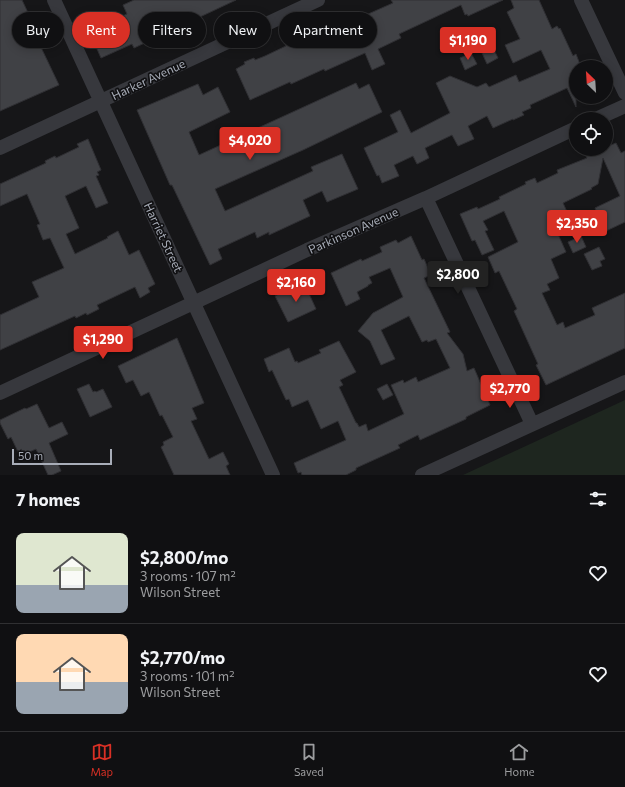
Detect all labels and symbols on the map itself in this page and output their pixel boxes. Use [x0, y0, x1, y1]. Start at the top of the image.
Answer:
pin: $1,190 [435, 27, 501, 61]
street label: Harker Avenue [109, 56, 187, 102]
north arrow [569, 60, 613, 104]
pin: $4,020 [217, 127, 283, 161]
street label: Harriet Street [142, 200, 186, 274]
street label: Parkinson Avenue [306, 204, 400, 256]
pin: $2,350 [544, 210, 610, 244]
pin: $2,800 [425, 261, 491, 295]
pin: $2,160 [263, 269, 329, 303]
pin: $1,290 [70, 326, 136, 360]
pin: $2,770 [477, 375, 543, 409]
scale bar [12, 447, 112, 466]

